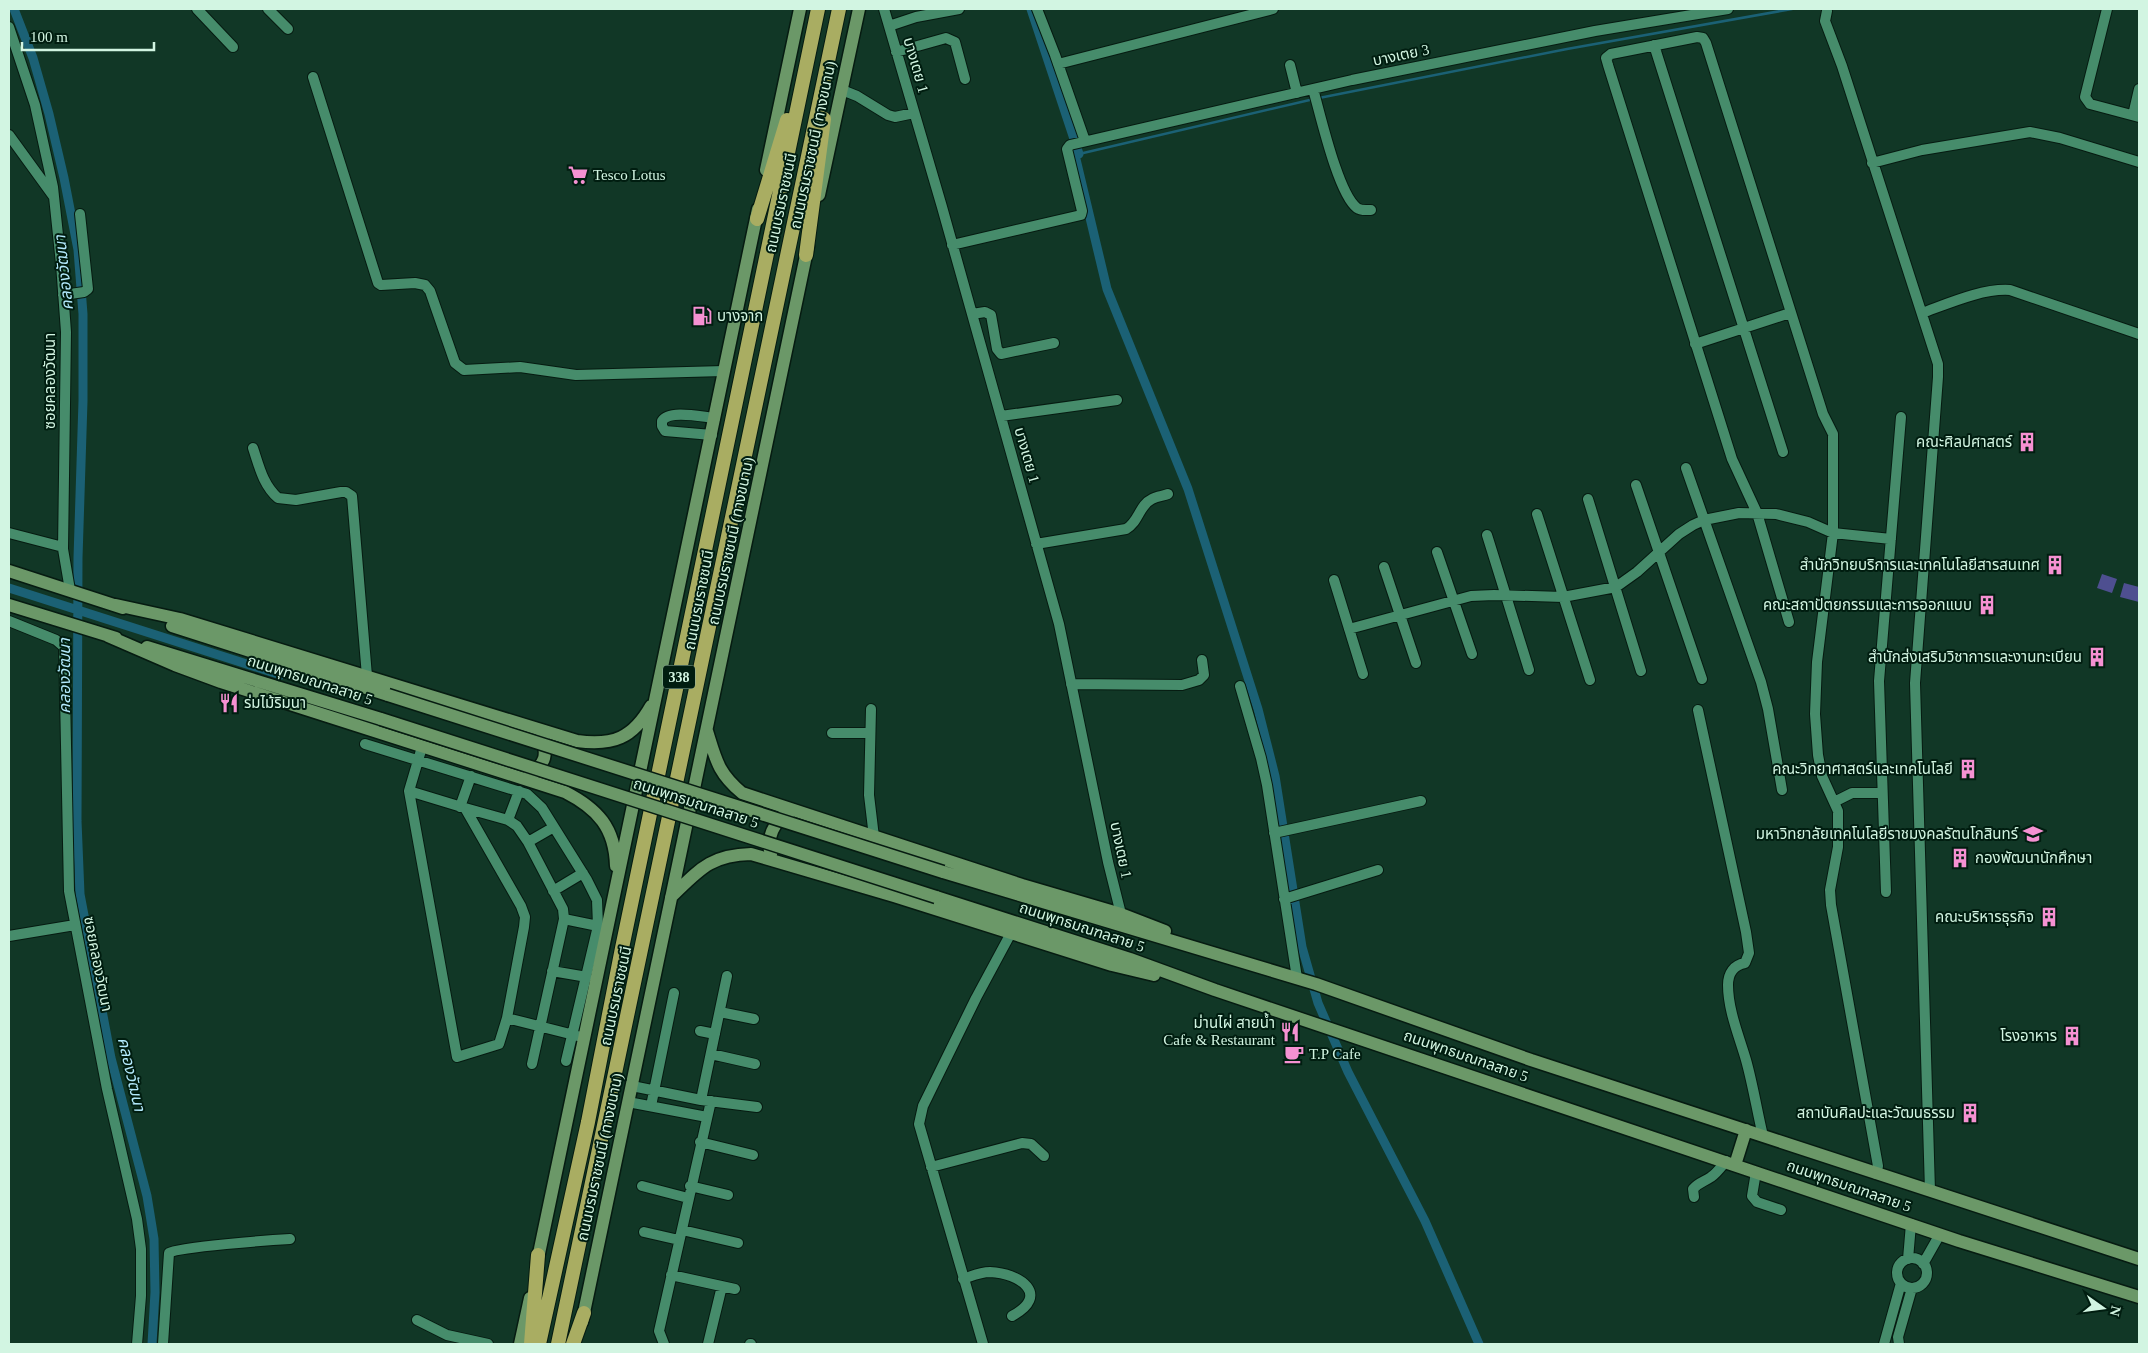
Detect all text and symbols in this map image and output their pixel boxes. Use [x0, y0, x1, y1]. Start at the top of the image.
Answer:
scale bar [22, 20, 155, 52]
text: 100 m [30, 29, 68, 45]
street label: บางเตย 1 [900, 35, 932, 95]
street label: บางเตย 3 [1371, 41, 1431, 69]
street label: ถนนบรมราชชนนี (ทางขนาน) [787, 60, 840, 231]
street label: ถนนบรมราชชนนี [763, 152, 799, 254]
supermarket icon: Tesco Lotus [567, 164, 589, 186]
place label: Tesco Lotus [593, 167, 666, 183]
water label: คลองวัฒนา [51, 233, 76, 311]
fuel station icon: บางจาก [691, 305, 713, 327]
place label: บางจาก [717, 308, 763, 324]
street label: ซอยคลองวัฒนา [42, 333, 58, 429]
street label: บางเตย 1 [1011, 425, 1043, 485]
building icon: คณะศิลปศาสตร์ [2016, 431, 2038, 453]
place label: คณะศิลปศาสตร์ [1916, 434, 2013, 450]
street label: ถนนบรมราชชนนี (ทางขนาน) [705, 456, 758, 627]
street label: ถนนบรมราชชนนี [681, 549, 717, 651]
building icon: สำนักวิทยบริการและเทคโนโลยีสารสนเทศ [2044, 554, 2066, 576]
place label: สำนักวิทยบริการและเทคโนโลยีสารสนเทศ [1800, 557, 2040, 573]
building icon: คณะสถาปัตยกรรมและการออกแบบ [1976, 594, 1998, 616]
place label: คณะสถาปัตยกรรมและการออกแบบ [1763, 597, 1972, 613]
water label: คลองวัฒนา [56, 637, 73, 714]
building icon: สำนักส่งเสริมวิชาการและงานทะเบียน [2086, 646, 2108, 668]
place label: สำนักส่งเสริมวิชาการและงานทะเบียน [1868, 648, 2082, 665]
street label: ถนนพุทธมณฑลสาย 5 [245, 652, 375, 709]
road number: 338 [663, 666, 695, 689]
restaurant icon: ร่มไม้ริมนา [218, 692, 240, 714]
place label: ร่มไม้ริมนา [244, 694, 306, 711]
building icon: คณะวิทยาศาสตร์และเทคโนโลยี [1957, 758, 1979, 780]
place label: คณะวิทยาศาสตร์และเทคโนโลยี [1772, 761, 1953, 777]
street label: ถนนพุทธมณฑลสาย 5 [631, 775, 761, 832]
street label: บางเตย 1 [1107, 820, 1135, 880]
school or university icon: มหาวิทยาลัยเทคโนโลยีราชมงคลรัตนโกสินทร์ [2022, 823, 2044, 845]
place label: มหาวิทยาลัยเทคโนโลยีราชมงคลรัตนโกสินทร์ [1756, 826, 2019, 842]
building icon: กองพัฒนานักศึกษา [1949, 847, 1971, 869]
place label: กองพัฒนานักศึกษา [1975, 850, 2092, 866]
street label: ถนนพุทธมณฑลสาย 5 [1017, 899, 1147, 956]
building icon: คณะบริหารธุรกิจ [2038, 906, 2060, 928]
place label: คณะบริหารธุรกิจ [1935, 909, 2034, 926]
street label: ซอยคลองวัฒนา [81, 915, 115, 1013]
street label: ถนนบรมราชชนนี [598, 945, 634, 1047]
place label: ม่านไผ่ สายน้ำ Cafe & Restaurant [1163, 1012, 1276, 1048]
restaurant icon: ม่านไผ่ สายน้ำ Cafe & Restaurant [1279, 1021, 1301, 1043]
building icon: โรงอาหาร [2061, 1025, 2083, 1047]
street label: ถนนพุทธมณฑลสาย 5 [1401, 1027, 1530, 1086]
place label: โรงอาหาร [2000, 1028, 2057, 1044]
water label: คลองวัฒนา [115, 1035, 149, 1114]
cafe icon: T.P Cafe [1283, 1043, 1305, 1065]
place label: T.P Cafe [1309, 1046, 1361, 1062]
street label: ถนนบรมราชชนนี (ทางขนาน) [574, 1072, 627, 1243]
building icon: สถาบันศิลปะและวัฒนธรรม [1959, 1102, 1981, 1124]
place label: สถาบันศิลปะและวัฒนธรรม [1797, 1105, 1955, 1121]
street label: ถนนพุทธมณฑลสาย 5 [1784, 1157, 1913, 1216]
north arrow [2078, 1283, 2128, 1333]
text: N [2107, 1304, 2124, 1318]

